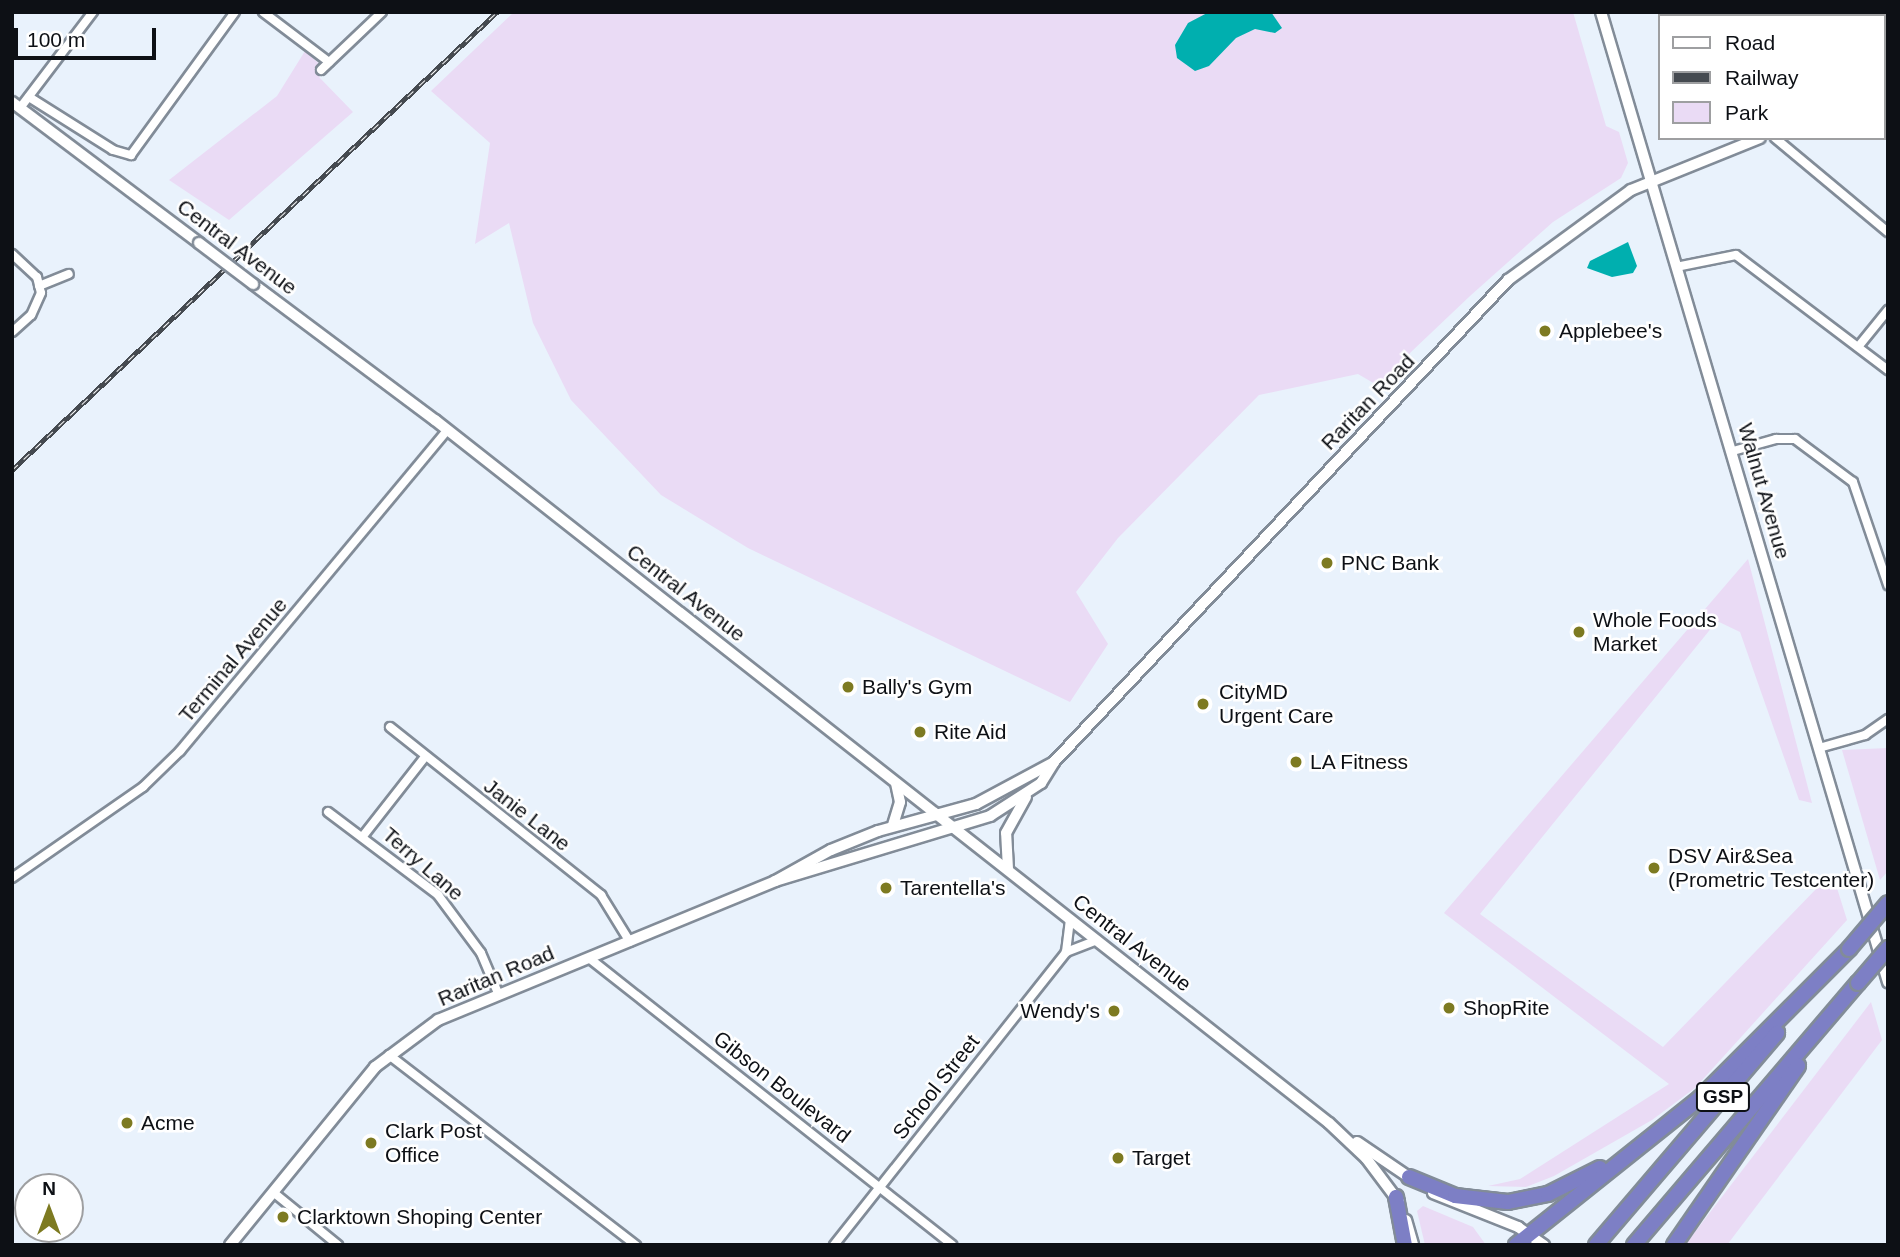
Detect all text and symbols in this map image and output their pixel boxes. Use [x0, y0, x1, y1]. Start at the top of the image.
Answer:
scale bar [18, 14, 159, 58]
legend [1658, 14, 1886, 140]
text: 100 m [27, 28, 85, 51]
text: Road [1725, 31, 1775, 54]
text: Railway [1725, 66, 1799, 89]
text: Park [1725, 101, 1768, 124]
street label: Central Avenue [172, 193, 302, 301]
place label: Applebee's [1559, 318, 1662, 344]
marker: Applebee's [1537, 323, 1553, 339]
street label: Raritan Road [1316, 349, 1420, 455]
street label: Walnut Avenue [1732, 420, 1796, 562]
street label: Central Avenue [621, 539, 751, 647]
place label: PNC Bank [1341, 550, 1439, 576]
marker: PNC Bank [1319, 555, 1335, 571]
street label: Terminal Avenue [173, 592, 293, 728]
place label: Whole Foods Market [1593, 607, 1717, 657]
marker: Whole Foods Market [1571, 624, 1587, 640]
place label: Bally's Gym [862, 674, 972, 700]
marker: Bally's Gym [840, 679, 856, 695]
place label: CityMD Urgent Care [1219, 679, 1333, 729]
marker: CityMD Urgent Care [1193, 694, 1213, 714]
place label: Rite Aid [934, 719, 1008, 745]
marker: Rite Aid [912, 724, 928, 740]
place label: LA Fitness [1310, 749, 1409, 775]
marker: LA Fitness [1288, 754, 1304, 770]
street label: Janie Lane [479, 773, 575, 857]
street label: Terry Lane [377, 822, 469, 906]
place label: DSV Air&Sea (Prometric Testcenter) [1668, 843, 1875, 893]
marker: DSV Air&Sea (Prometric Testcenter) [1646, 860, 1662, 876]
place label: Tarentella's [900, 875, 1006, 901]
marker: Tarentella's [878, 880, 894, 896]
street label: Central Avenue [1067, 889, 1197, 997]
street label: Raritan Road [434, 940, 558, 1012]
place label: ShopRite [1463, 995, 1549, 1021]
place label: Wendy's [1021, 998, 1100, 1024]
marker: ShopRite [1441, 1000, 1457, 1016]
marker: Wendy's [1106, 1003, 1122, 1019]
street label: Gibson Boulevard [708, 1026, 856, 1148]
street label: School Street [887, 1030, 985, 1144]
road number: GSP [1695, 1082, 1751, 1112]
place label: Acme [141, 1110, 195, 1136]
marker: Acme [119, 1115, 135, 1131]
place label: Clark Post Office [385, 1118, 482, 1168]
marker: Clark Post Office [363, 1135, 379, 1151]
place label: Target [1132, 1145, 1190, 1171]
marker: Target [1110, 1150, 1126, 1166]
north arrow [14, 1173, 84, 1243]
text: N [42, 1178, 56, 1199]
place label: Clarktown Shoping Center [297, 1204, 542, 1230]
marker: Clarktown Shoping Center [275, 1209, 291, 1225]

